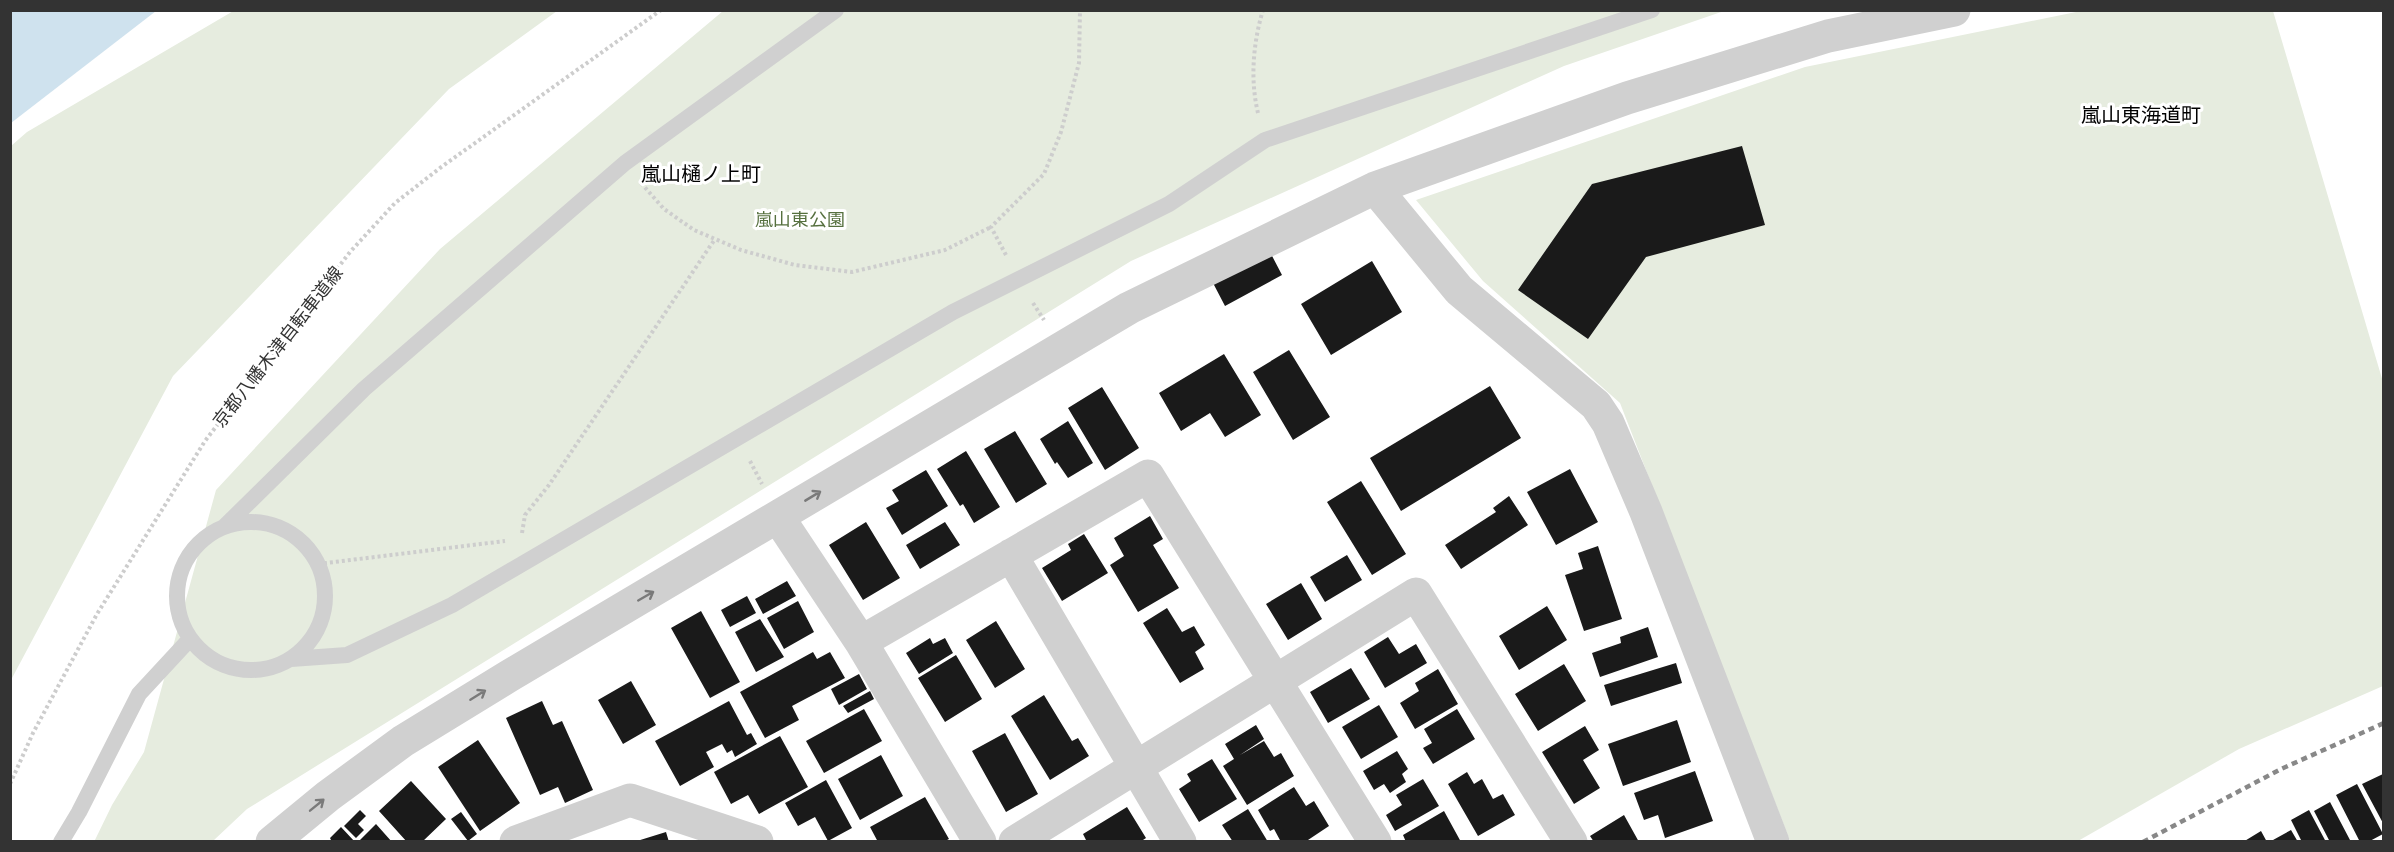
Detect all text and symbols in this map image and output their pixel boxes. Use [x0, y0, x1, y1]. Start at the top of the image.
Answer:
district label: 嵐山東海道町 [2081, 104, 2201, 126]
district label: 嵐山樋ノ上町 [641, 163, 761, 185]
park label: 嵐山東公園 [755, 210, 845, 230]
street label: 京都八幡木津自転車道線 [209, 263, 347, 431]
one-way arrow [804, 489, 821, 501]
one-way arrow [637, 589, 654, 601]
one-way arrow [469, 688, 486, 700]
one-way arrow [309, 798, 325, 811]

